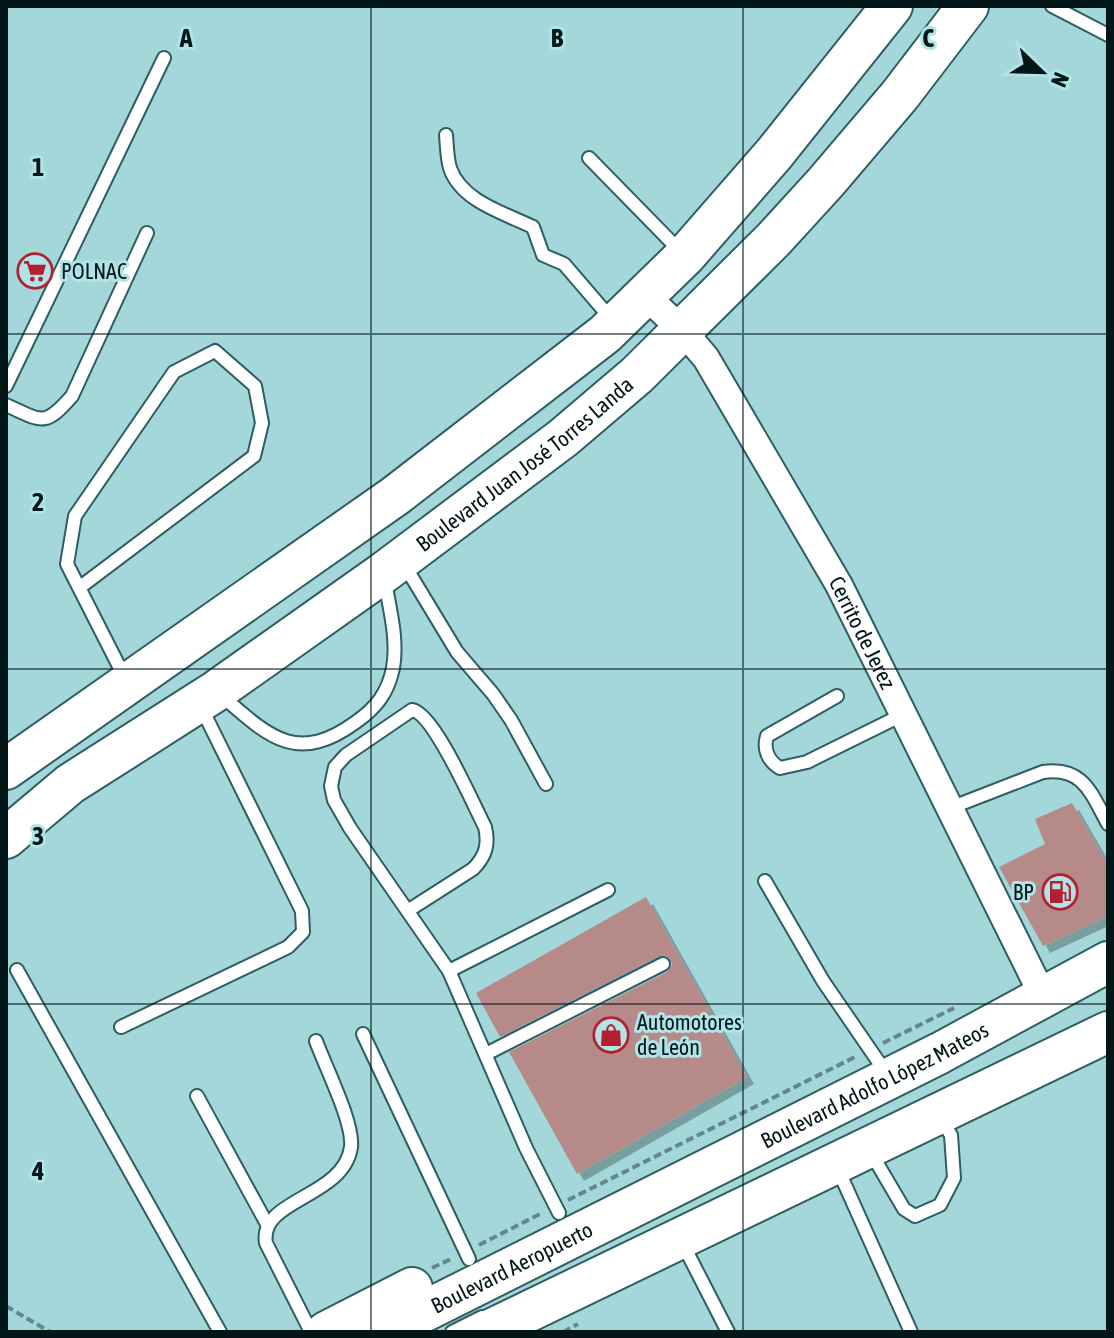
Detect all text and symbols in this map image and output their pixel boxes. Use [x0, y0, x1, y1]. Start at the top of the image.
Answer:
text: A [179, 23, 193, 53]
text: B [551, 23, 564, 53]
text: C [922, 23, 934, 53]
north arrow [1002, 32, 1082, 112]
text: N [1046, 69, 1075, 91]
text: 1 [32, 152, 44, 182]
supermarket icon: POLNAC [16, 252, 54, 290]
place label: POLNAC [61, 258, 127, 284]
street label: Boulevard Juan José Torres Landa [411, 371, 638, 557]
text: 2 [32, 487, 44, 517]
street label: Cerrito de Jerez [824, 571, 901, 693]
text: 3 [32, 821, 44, 851]
fuel station icon: BP [1041, 873, 1079, 911]
place label: BP [1013, 879, 1034, 905]
place label: Automotores de León [637, 1009, 742, 1060]
shop icon: Automotores de León [592, 1016, 630, 1054]
street label: Boulevard Adolfo López Mateos [756, 1016, 993, 1154]
text: 4 [31, 1156, 44, 1186]
street label: Boulevard Aeropuerto [427, 1216, 597, 1319]

